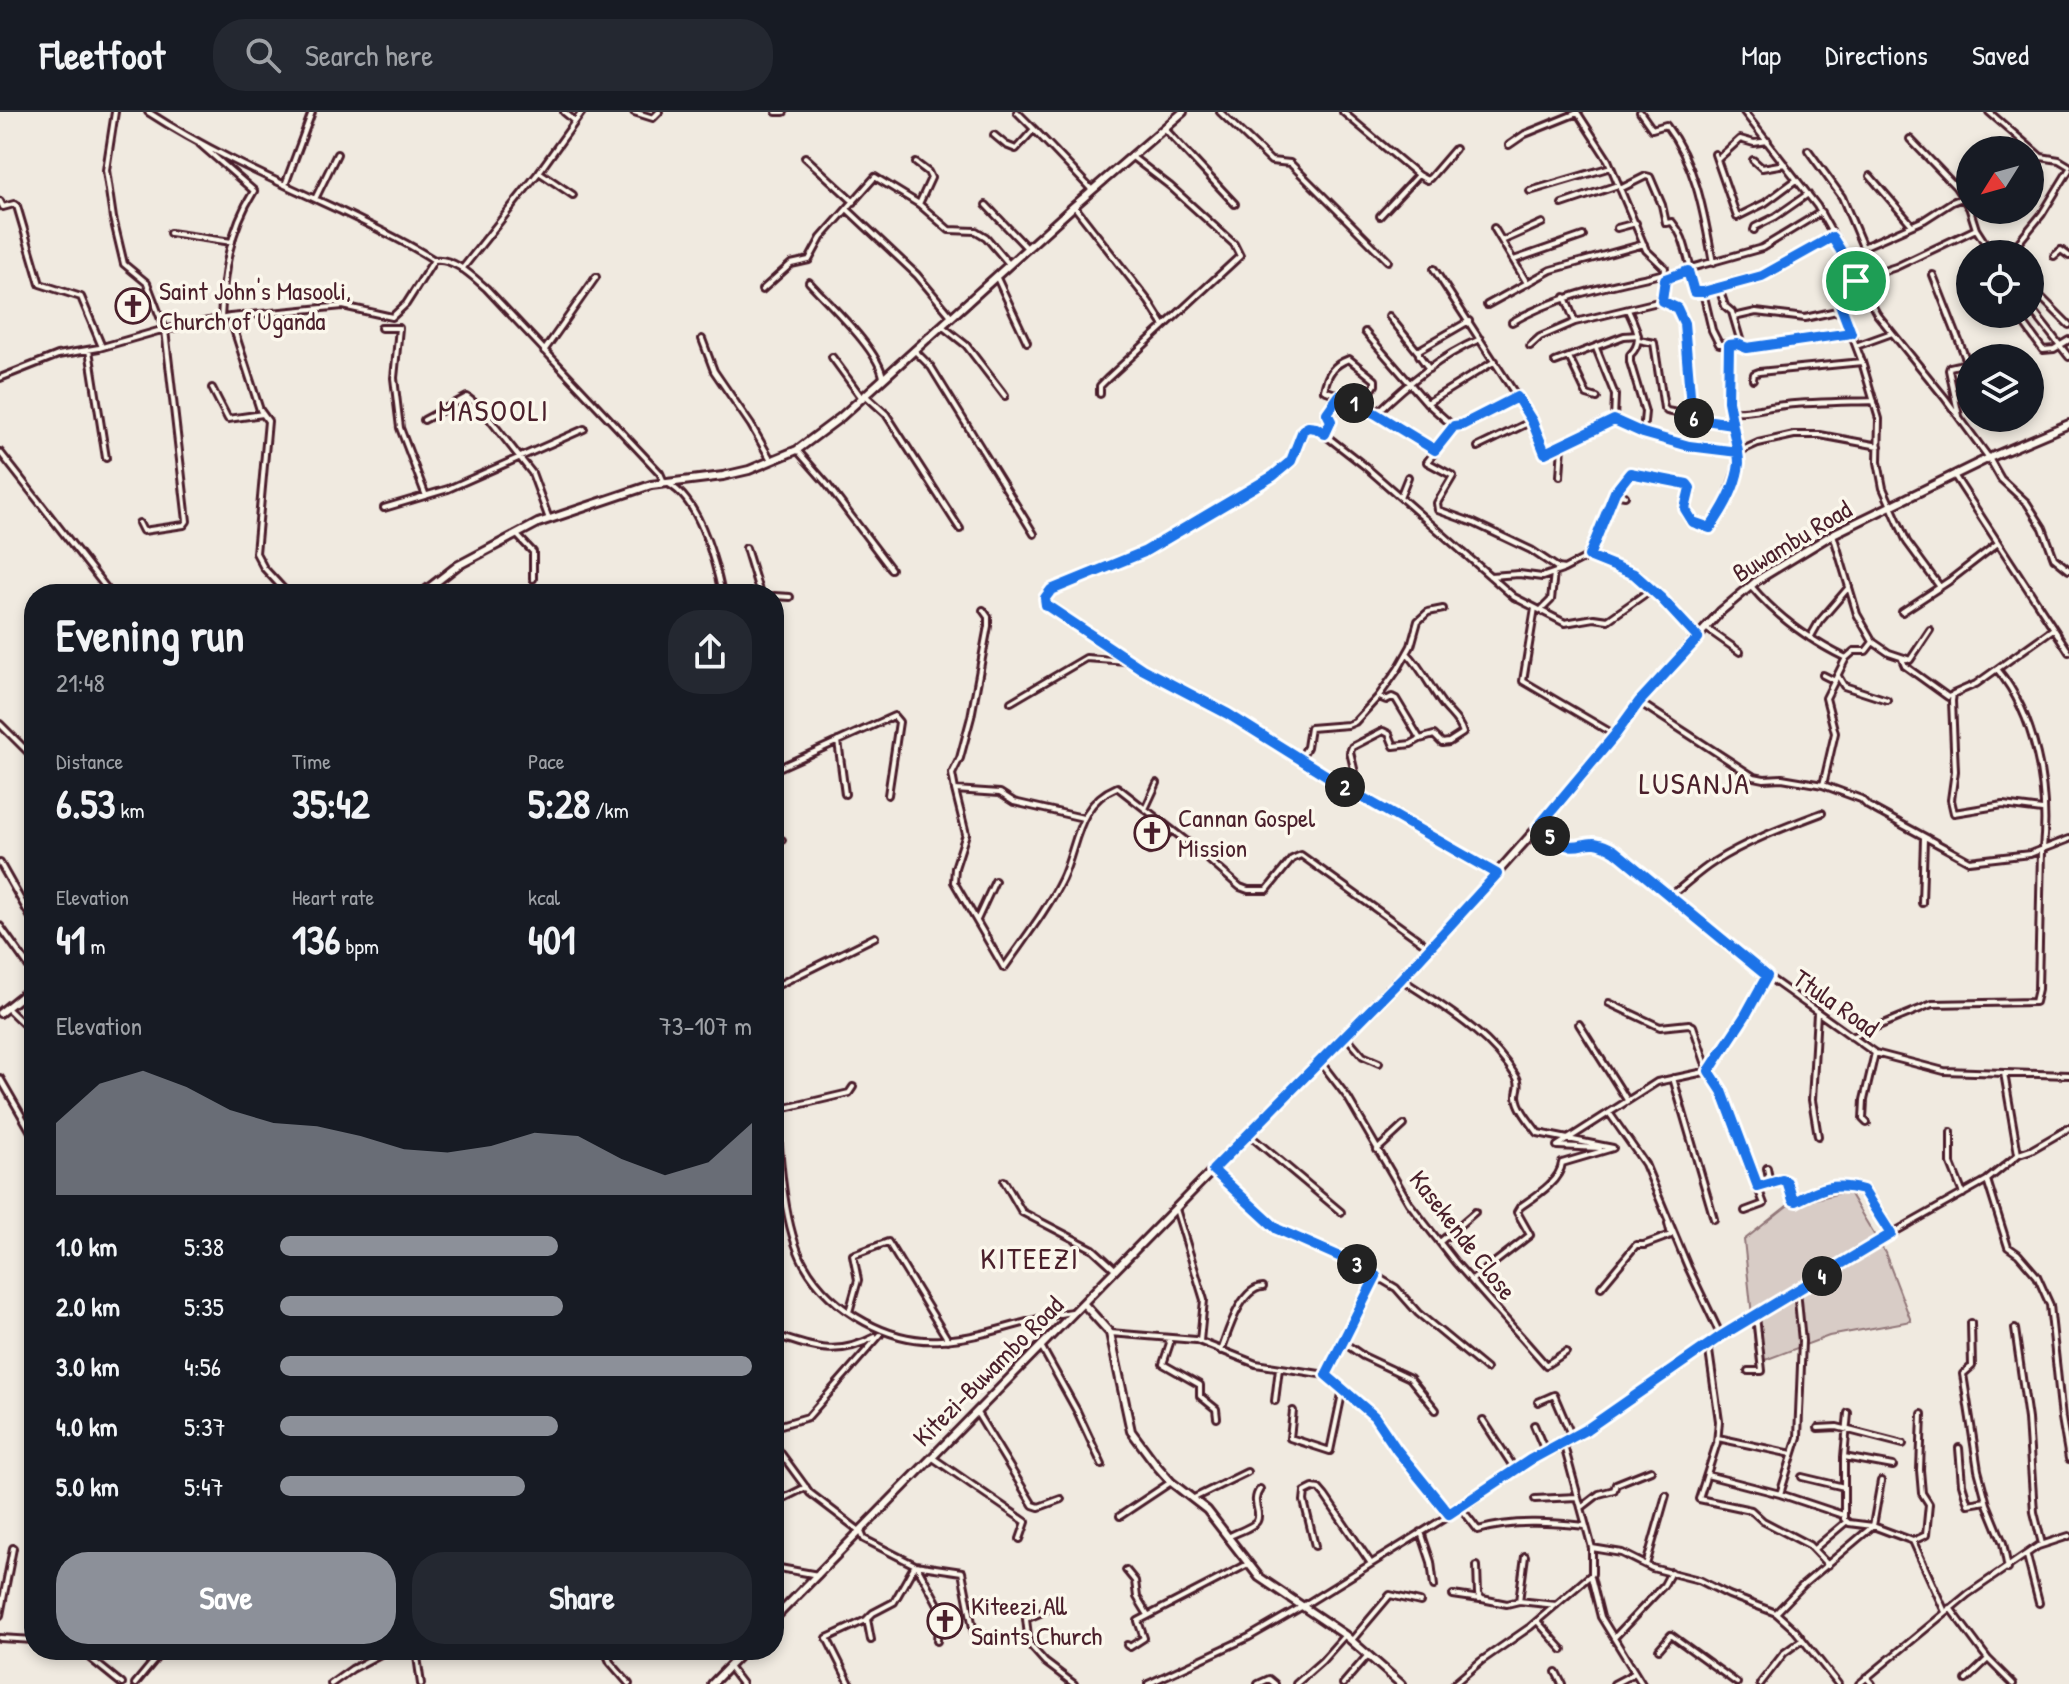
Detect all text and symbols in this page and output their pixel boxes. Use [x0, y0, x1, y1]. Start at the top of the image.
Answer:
search box [213, 19, 773, 91]
text: Fleetfoot [40, 29, 165, 81]
icon: search [241, 33, 285, 77]
text: Search here [305, 35, 433, 75]
text: Map [1741, 36, 1781, 74]
text: Directions [1825, 36, 1928, 74]
text: Saved [1972, 36, 2029, 74]
north arrow [1956, 136, 2044, 224]
map controls [1956, 136, 2044, 432]
button: locate [1956, 240, 2044, 328]
pin [1822, 247, 1890, 315]
icon: arrive [1834, 259, 1878, 303]
place label: Saint John's Masooli, Church of Uganda [159, 273, 351, 338]
church icon: Saint John's Masooli, Church of Uganda [114, 287, 152, 325]
button: layers [1956, 344, 2044, 432]
pin: 1 [1334, 383, 1374, 423]
text: 1 [1350, 388, 1358, 418]
district label: MASOOLI [438, 390, 550, 430]
pin: 6 [1674, 398, 1714, 438]
text: 6 [1690, 403, 1698, 433]
street label: Buwambu Road [1726, 491, 1858, 590]
text: Evening run [56, 605, 244, 665]
button: share [668, 610, 752, 694]
text: 21:48 [56, 665, 105, 700]
text: Distance [56, 746, 123, 776]
text: Time [292, 746, 331, 776]
text: Pace [528, 746, 565, 776]
district label: LUSANJA [1639, 763, 1751, 803]
pin: 2 [1325, 767, 1365, 807]
text: 2 [1340, 772, 1350, 802]
text: 6.53 [56, 776, 115, 830]
text: 35:42 [292, 776, 370, 830]
text: 5:28 [528, 776, 590, 830]
text: km [115, 795, 145, 825]
text: /km [590, 795, 629, 825]
place label: Cannan Gospel Mission [1178, 800, 1315, 865]
church icon: Cannan Gospel Mission [1133, 814, 1171, 852]
pin: 5 [1530, 816, 1570, 856]
text: 5 [1545, 821, 1555, 851]
text: Elevation [56, 882, 129, 912]
text: Heart rate [292, 882, 374, 912]
text: kcal [528, 882, 560, 912]
text: 41 [56, 912, 86, 966]
text: 136 [292, 912, 340, 966]
text: 401 [528, 912, 575, 966]
text: m [86, 931, 106, 961]
text: bpm [340, 931, 379, 961]
street label: Ttula Road [1786, 960, 1886, 1045]
text: Elevation [56, 1008, 142, 1043]
text: 73–107 m [659, 1008, 752, 1043]
street label: Kasekende Close [1402, 1163, 1525, 1307]
text: 1.0 km [56, 1229, 117, 1264]
text: 5:38 [184, 1229, 224, 1264]
district label: KITEEZI [980, 1238, 1080, 1278]
pin: 3 [1337, 1244, 1377, 1284]
text: 3 [1352, 1249, 1362, 1279]
pin: 4 [1802, 1256, 1842, 1296]
text: 4 [1818, 1261, 1826, 1291]
street label: Kitezi-Buwambo Road [905, 1288, 1071, 1454]
text: 2.0 km [56, 1289, 120, 1324]
text: 5:35 [184, 1289, 224, 1324]
text: 3.0 km [56, 1349, 119, 1384]
text: 4:56 [184, 1349, 221, 1384]
text: 4.0 km [56, 1409, 117, 1444]
text: 5:37 [184, 1409, 226, 1444]
text: 5.0 km [56, 1469, 119, 1504]
text: 5:47 [184, 1469, 224, 1504]
button: Save [56, 1552, 396, 1644]
button: Share [412, 1552, 752, 1644]
place label: Kiteezi All Saints Church [971, 1588, 1102, 1653]
church icon: Kiteezi All Saints Church [926, 1602, 964, 1640]

